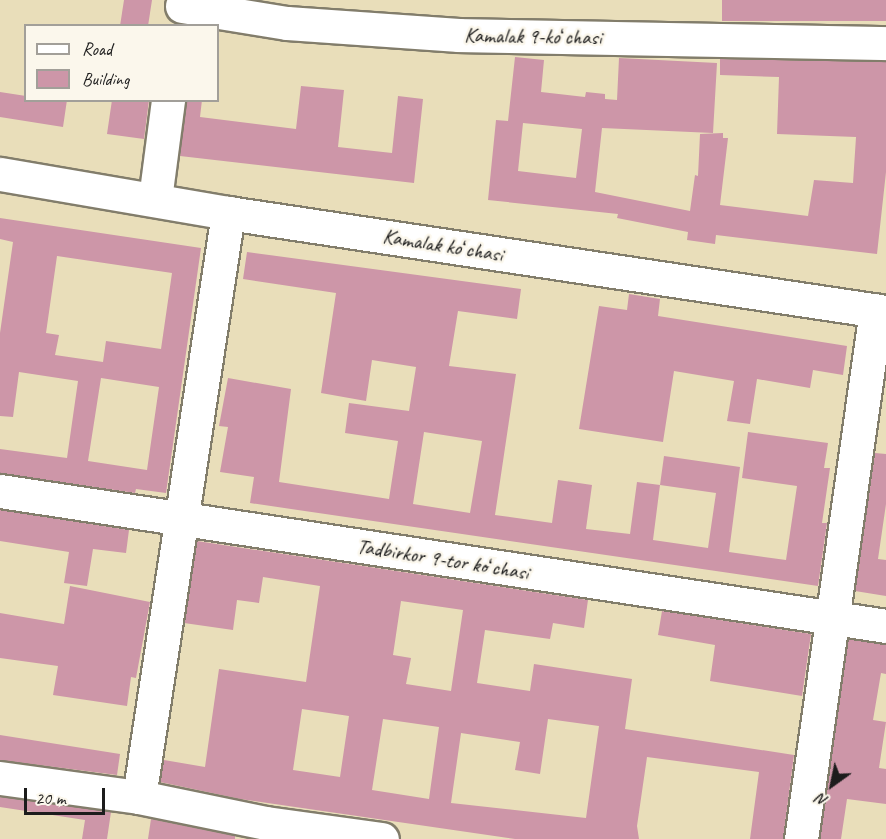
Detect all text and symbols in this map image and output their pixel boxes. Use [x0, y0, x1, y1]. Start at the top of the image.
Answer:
street label: Kamalak 9-koʻchasi [464, 22, 602, 50]
legend [24, 24, 219, 102]
text: Road [82, 38, 112, 60]
text: Building [82, 68, 129, 90]
street label: Kamalak koʻchasi [381, 223, 505, 267]
street label: Tadbirkor 9-tor koʻchasi [355, 533, 531, 585]
north arrow [802, 755, 862, 815]
scale bar [27, 776, 108, 814]
text: 20 m [35, 787, 66, 809]
text: N [813, 789, 832, 811]

